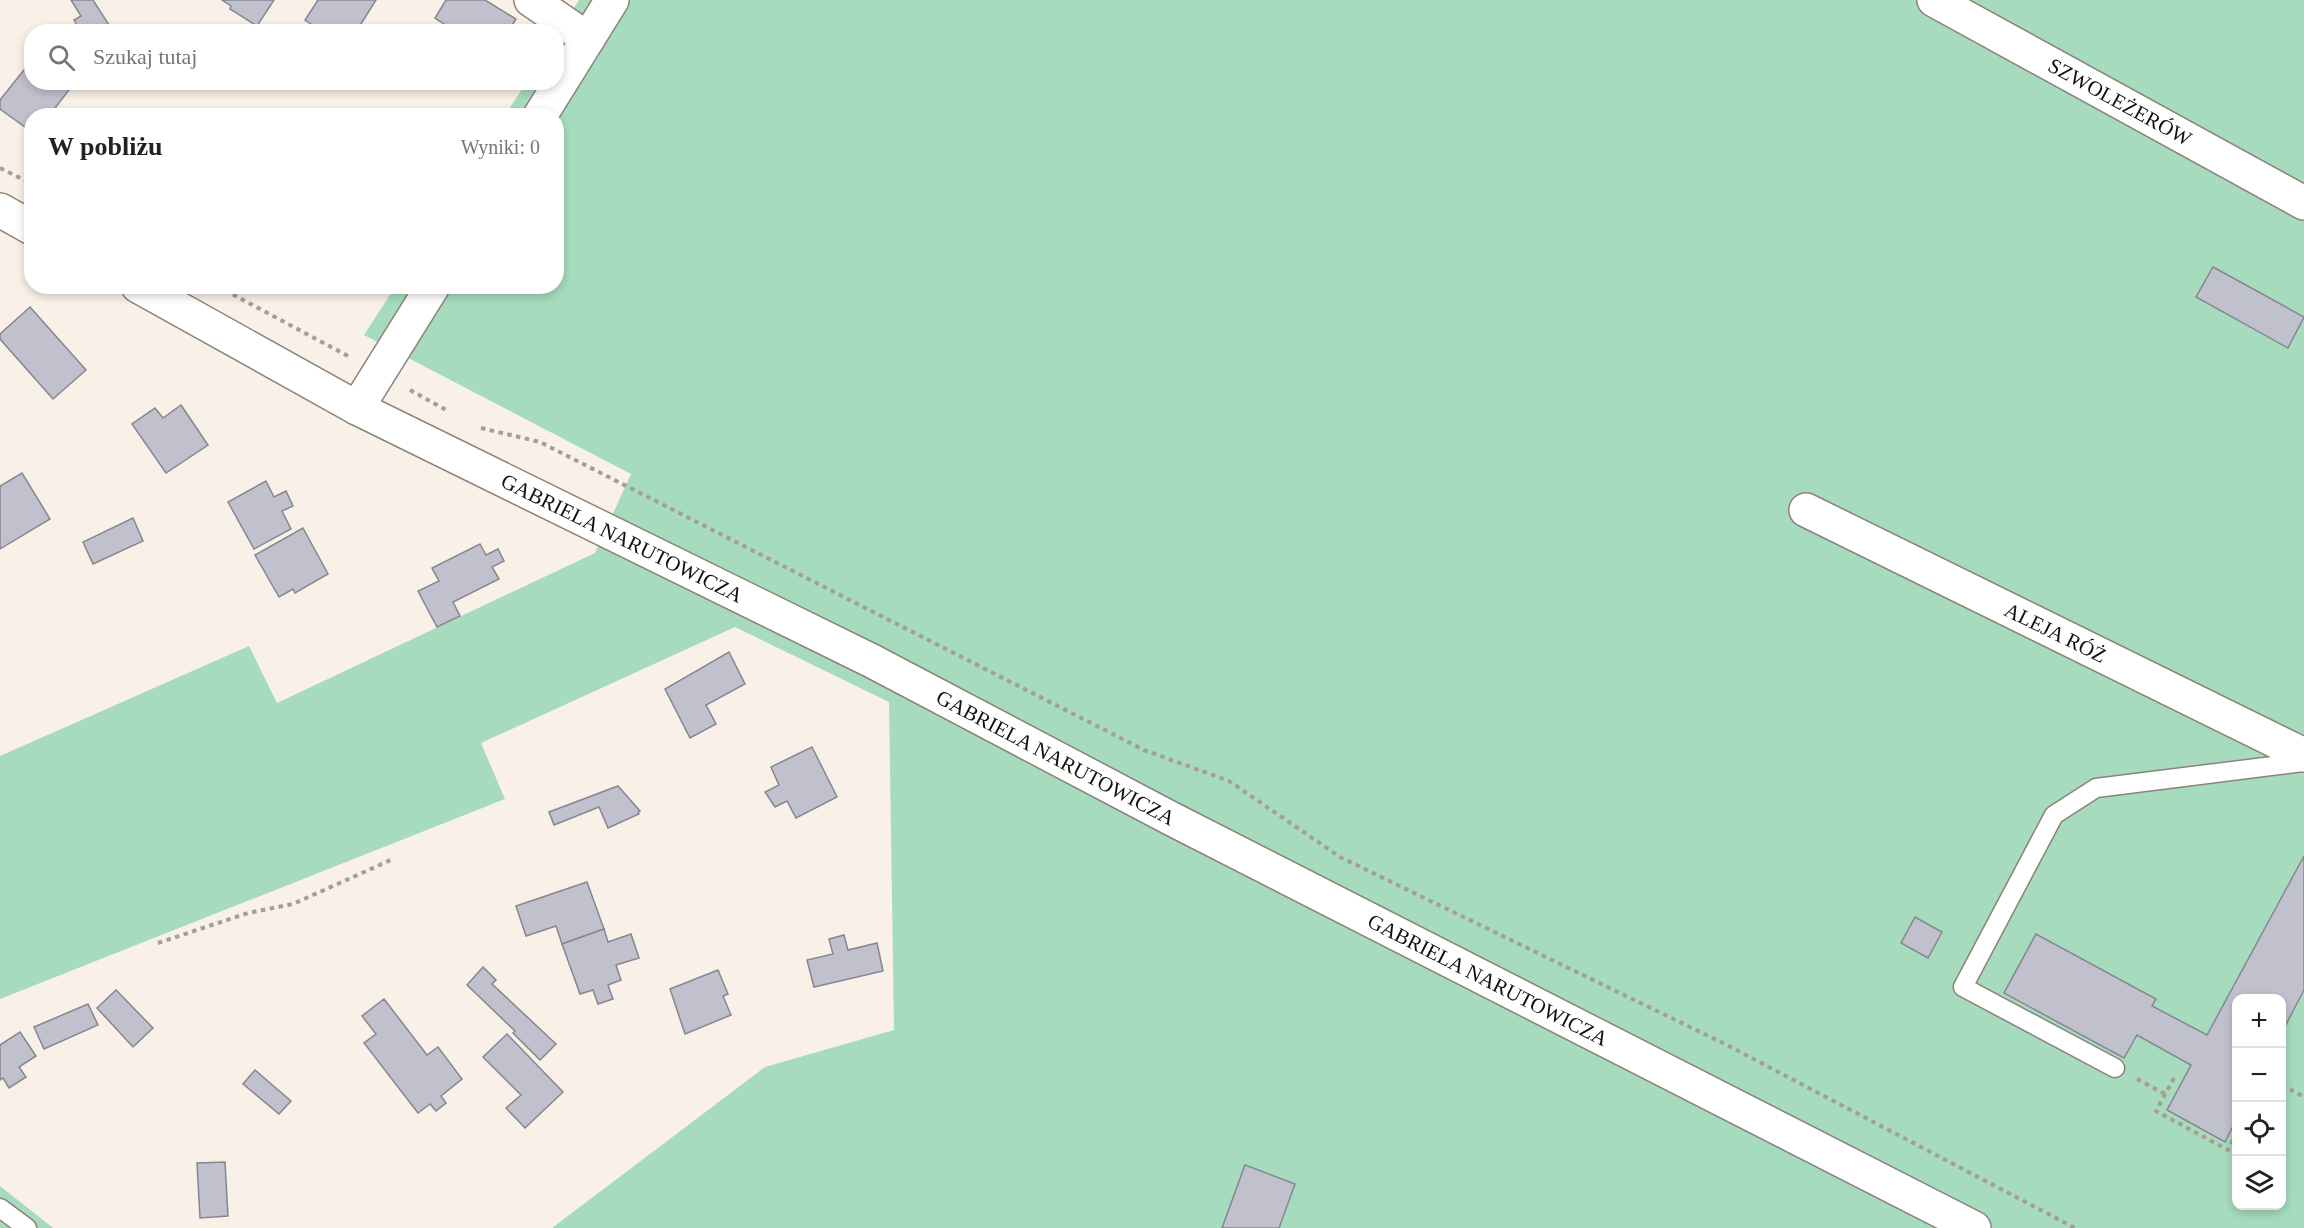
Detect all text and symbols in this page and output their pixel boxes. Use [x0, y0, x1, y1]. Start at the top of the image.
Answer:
search box [24, 24, 564, 90]
icon: search [45, 41, 78, 74]
text: Szukaj tutaj [93, 44, 197, 69]
street label: SZWOLEŻERÓW [2044, 53, 2196, 151]
text: W pobliżu [48, 132, 162, 161]
text: Wyniki: 0 [461, 136, 540, 158]
street label: GABRIELA NARUTOWICZA [497, 469, 748, 608]
street label: ALEJA RÓŻ [2001, 598, 2110, 668]
street label: GABRIELA NARUTOWICZA [932, 685, 1180, 831]
street label: GABRIELA NARUTOWICZA [1364, 909, 1613, 1052]
map controls [2232, 994, 2286, 1210]
button: + [2232, 994, 2286, 1048]
button: − [2232, 1048, 2286, 1102]
button: locate [2232, 1102, 2286, 1156]
button: layers [2232, 1156, 2286, 1210]

